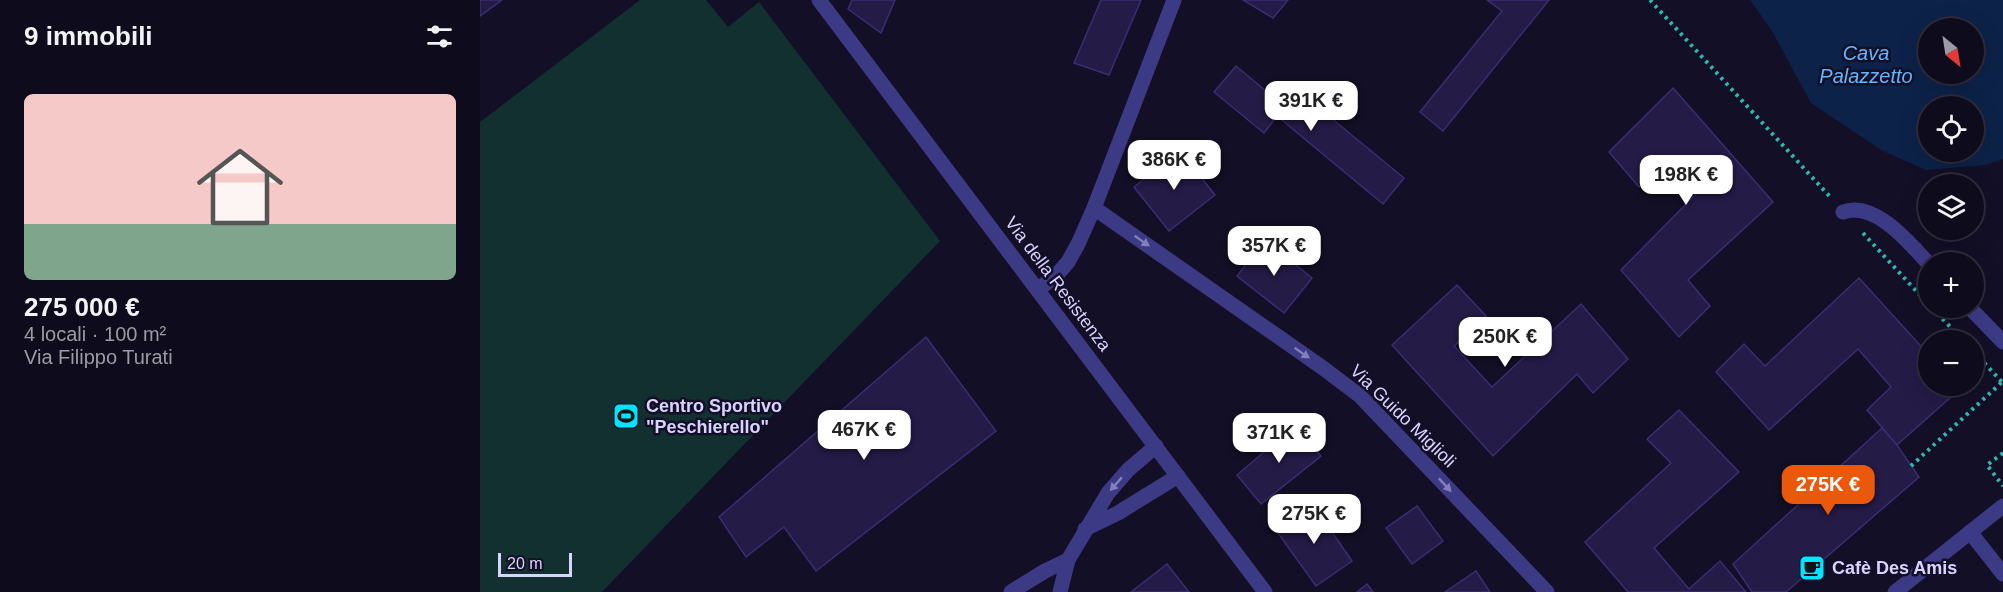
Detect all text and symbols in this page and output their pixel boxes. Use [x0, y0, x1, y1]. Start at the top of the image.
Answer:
north arrow [1918, 18, 1984, 84]
map controls [1918, 18, 1984, 396]
icon: filters [423, 20, 456, 53]
text: 9 immobili [24, 21, 153, 51]
water label: Cava Palazzetto [1819, 42, 1913, 87]
pin: 391K € [1262, 81, 1360, 132]
text: 391K € [1279, 89, 1343, 111]
button: locate [1918, 96, 1984, 162]
icon: home [186, 133, 294, 241]
pin: 386K € [1125, 140, 1223, 191]
text: 386K € [1142, 148, 1206, 170]
pin: 198K € [1637, 155, 1735, 206]
text: 198K € [1654, 163, 1718, 185]
button: layers [1918, 174, 1984, 240]
street label: Via della Resistenza [1001, 213, 1116, 356]
pin: 357K € [1225, 226, 1323, 277]
text: 357K € [1242, 234, 1306, 256]
one-way arrow [1134, 235, 1150, 247]
button: + [1918, 252, 1984, 318]
text: 275 000 € [24, 292, 140, 322]
pin: 250K € [1456, 317, 1554, 368]
text: 4 locali · 100 m² [24, 323, 166, 345]
text: 250K € [1473, 325, 1537, 347]
button: − [1918, 330, 1984, 396]
text: Via Filippo Turati [24, 346, 173, 368]
one-way arrow [1294, 347, 1310, 359]
street label: Via Guido Miglioli [1346, 361, 1460, 471]
place label: Centro Sportivo "Peschierello" [646, 396, 782, 437]
sports icon: Centro Sportivo "Peschierello" [611, 401, 641, 431]
pin: 467K € [815, 410, 913, 461]
pin: 371K € [1230, 413, 1328, 464]
text: 467K € [832, 418, 896, 440]
text: 371K € [1247, 421, 1311, 443]
pin: 275K € [1779, 465, 1877, 516]
text: 275K € [1796, 473, 1860, 495]
one-way arrow [1110, 476, 1123, 491]
one-way arrow [1438, 477, 1452, 492]
pin: 275K € [1265, 494, 1363, 545]
text: 275K € [1282, 502, 1346, 524]
scale bar [498, 550, 572, 578]
cafe icon: Cafè Des Amis [1797, 553, 1827, 583]
text: 20 m [507, 555, 543, 572]
place label: Cafè Des Amis [1832, 558, 1957, 578]

